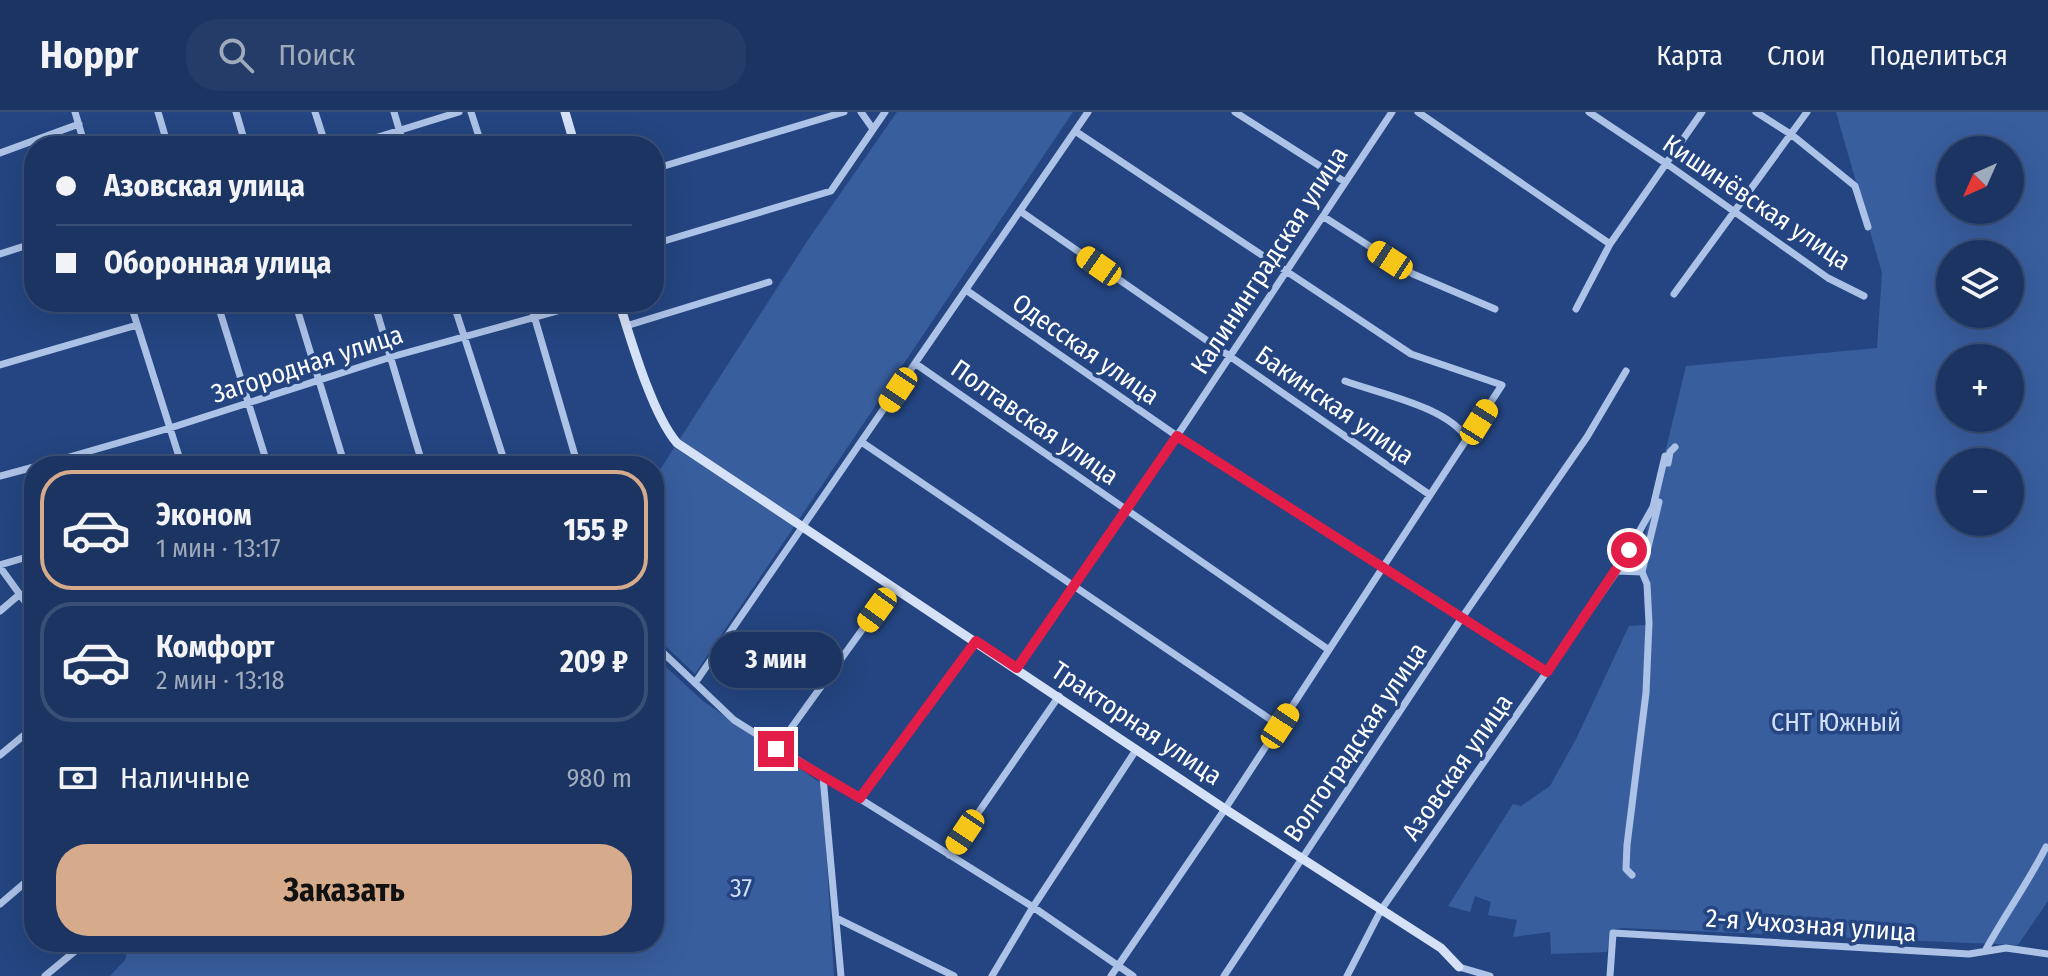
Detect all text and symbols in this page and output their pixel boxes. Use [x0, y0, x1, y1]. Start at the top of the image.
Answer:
search box [186, 19, 746, 91]
text: Hoppr [40, 32, 138, 78]
icon: search [214, 33, 258, 77]
text: Поиск [278, 37, 355, 73]
text: Карта [1656, 39, 1723, 72]
text: Слои [1767, 39, 1825, 72]
text: Поделиться [1869, 39, 2008, 72]
street label: Кишинёвская улица [1657, 128, 1857, 277]
north arrow [1936, 136, 2024, 224]
map controls [1936, 136, 2024, 536]
street label: Калининградская улица [1184, 141, 1355, 380]
text: Азовская улица [104, 168, 305, 204]
car [1363, 237, 1417, 283]
button: layers [1936, 240, 2024, 328]
car [1072, 242, 1126, 290]
text: Оборонная улица [104, 245, 332, 281]
street label: Одесская улица [1006, 287, 1165, 412]
street label: Загородная улица [208, 319, 407, 410]
street label: Бакинская улица [1250, 339, 1420, 472]
button: + [1936, 344, 2024, 432]
street label: Полтавская улица [945, 353, 1125, 492]
car [875, 363, 921, 417]
car [1456, 395, 1502, 449]
button: − [1936, 448, 2024, 536]
icon: car [60, 494, 132, 566]
text: Эконом [156, 497, 252, 533]
text: 155 ₽ [564, 512, 628, 548]
route start [1611, 532, 1647, 568]
text: 1 мин · 13:17 [156, 533, 281, 564]
car [853, 584, 901, 636]
icon: car [60, 626, 132, 698]
text: Комфорт [156, 629, 274, 665]
callout: 3 мин [710, 633, 842, 689]
street label: Волгоградская улица [1277, 637, 1434, 848]
text: 209 ₽ [560, 644, 628, 680]
text: 3 мин [745, 644, 807, 675]
street label: Тракторная улица [1046, 655, 1228, 792]
text: 2 мин · 13:18 [156, 665, 284, 696]
street label: Азовская улица [1396, 688, 1519, 846]
car [1257, 699, 1303, 753]
park label: СНТ Южный [1771, 707, 1901, 738]
route end [758, 731, 794, 767]
icon: cash [56, 756, 100, 800]
text: Наличные [120, 760, 250, 796]
text: 980 m [567, 763, 632, 794]
car [942, 805, 988, 859]
button: Заказать [56, 844, 632, 936]
park label: 37 [730, 873, 752, 904]
street label: 2-я Учхозная улица [1705, 903, 1917, 948]

